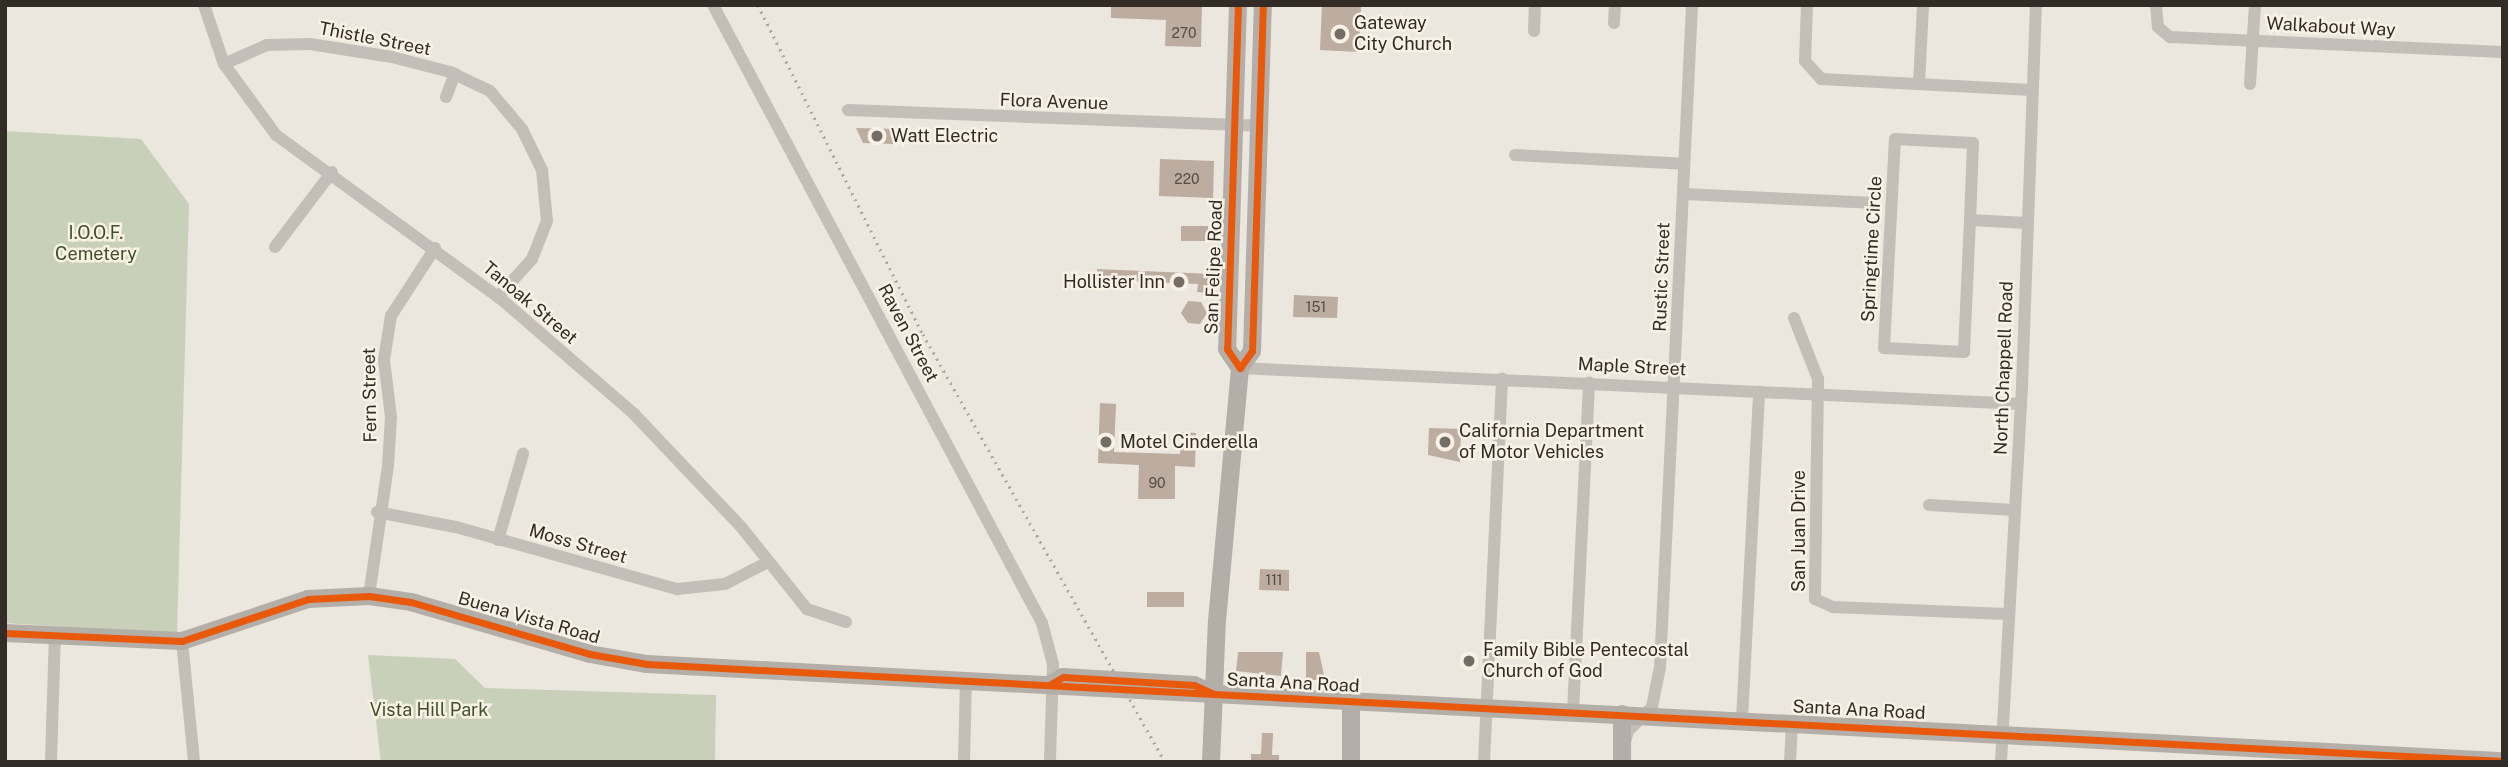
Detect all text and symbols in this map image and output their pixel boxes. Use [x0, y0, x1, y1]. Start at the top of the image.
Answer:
place label: Gateway City Church [1354, 13, 1452, 56]
street label: Walkabout Way [2266, 13, 2396, 41]
street label: Thistle Street [317, 18, 433, 60]
house number: 270 [1171, 25, 1197, 41]
marker: Gateway City Church [1332, 26, 1348, 42]
street label: Flora Avenue [999, 89, 1109, 115]
place label: Watt Electric [891, 125, 998, 147]
marker: Watt Electric [869, 128, 885, 144]
house number: 220 [1174, 171, 1200, 187]
street label: Springtime Circle [1857, 175, 1887, 323]
street label: San Felipe Road [1201, 199, 1227, 335]
street label: Rustic Street [1649, 222, 1675, 332]
park label: I.O.O.F. Cemetery [55, 223, 137, 266]
street label: Tanoak Street [478, 257, 582, 349]
place label: Hollister Inn [1063, 271, 1165, 293]
marker: Hollister Inn [1171, 274, 1187, 290]
street label: Raven Street [873, 280, 943, 386]
street label: North Chappell Road [1990, 281, 2018, 455]
house number: 151 [1306, 299, 1326, 315]
street label: Fern Street [358, 347, 382, 443]
street label: Maple Street [1577, 353, 1687, 381]
place label: California Department of Motor Vehicles [1459, 421, 1644, 464]
place label: Motel Cinderella [1120, 431, 1258, 453]
marker: Motel Cinderella [1098, 434, 1114, 450]
marker: California Department of Motor Vehicles [1437, 434, 1453, 450]
street label: San Juan Drive [1788, 470, 1810, 592]
house number: 90 [1148, 475, 1166, 491]
street label: Moss Street [526, 520, 630, 568]
house number: 111 [1265, 572, 1283, 588]
street label: Buena Vista Road [455, 587, 603, 649]
place label: Family Bible Pentecostal Church of God [1483, 640, 1689, 682]
marker: Family Bible Pentecostal Church of God [1461, 653, 1477, 669]
street label: Santa Ana Road [1226, 669, 1360, 697]
street label: Santa Ana Road [1792, 696, 1926, 724]
park label: Vista Hill Park [370, 699, 488, 721]

